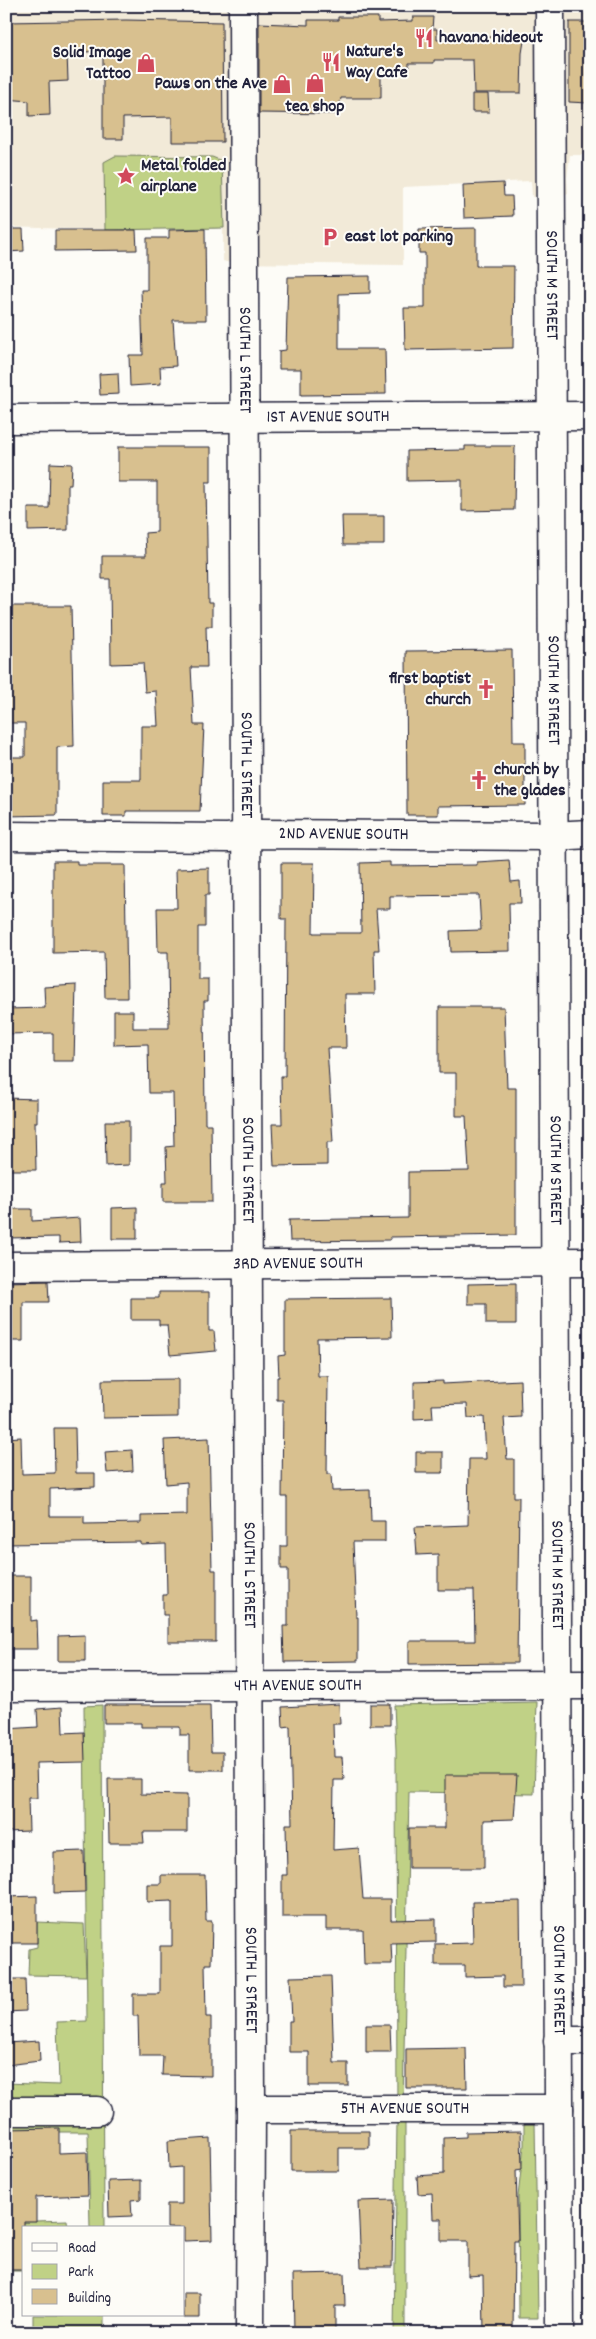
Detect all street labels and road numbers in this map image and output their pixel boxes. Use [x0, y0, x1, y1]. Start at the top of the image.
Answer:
street label: SOUTH M STREET [538, 230, 564, 340]
street label: SOUTH L STREET [232, 307, 257, 413]
street label: 1ST AVENUE SOUTH [266, 405, 390, 430]
street label: SOUTH M STREET [540, 635, 566, 745]
street label: SOUTH L STREET [233, 712, 259, 818]
street label: 2ND AVENUE SOUTH [279, 822, 409, 848]
street label: SOUTH M STREET [542, 1115, 568, 1225]
street label: SOUTH L STREET [235, 1117, 260, 1223]
street label: 3RD AVENUE SOUTH [233, 1251, 363, 1277]
street label: SOUTH M STREET [544, 1520, 569, 1630]
street label: SOUTH L STREET [236, 1522, 262, 1628]
street label: 4TH AVENUE SOUTH [234, 1673, 362, 1699]
street label: SOUTH M STREET [546, 1925, 571, 2035]
street label: SOUTH L STREET [238, 1927, 263, 2033]
street label: 5TH AVENUE SOUTH [341, 2097, 469, 2122]

